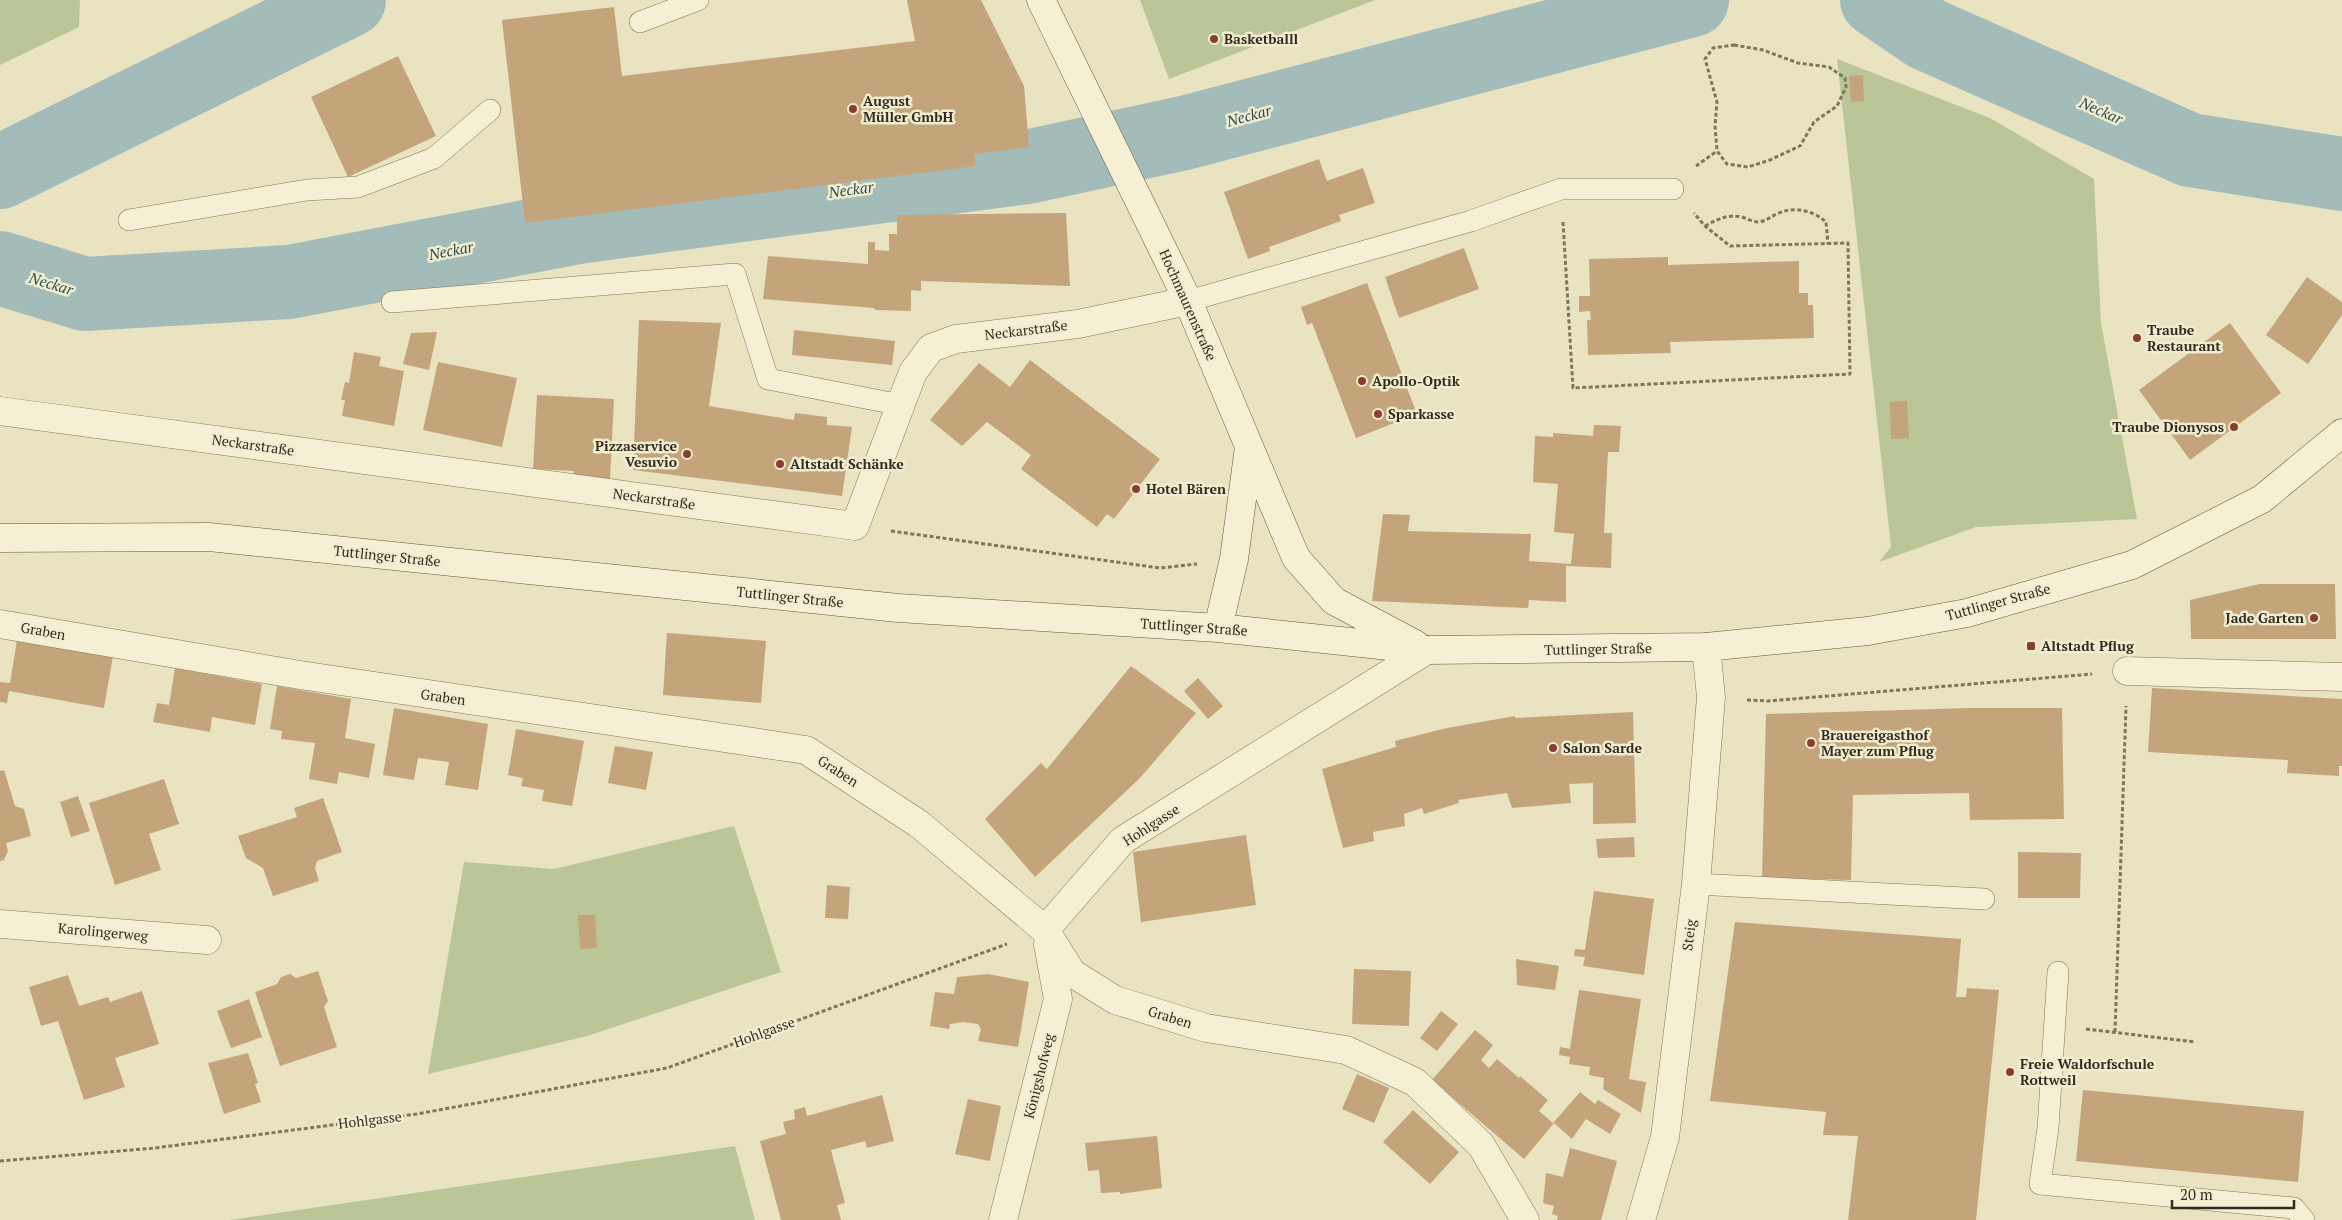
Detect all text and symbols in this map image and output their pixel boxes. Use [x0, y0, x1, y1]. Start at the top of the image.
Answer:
place label: Basketballl [1224, 29, 1299, 48]
marker: Basketballl [1208, 33, 1220, 45]
place label: August Müller GmbH [863, 91, 953, 126]
water label: Neckar [2076, 91, 2127, 129]
water label: Neckar [1223, 99, 1274, 131]
marker: August Müller GmbH [847, 103, 859, 115]
water label: Neckar [826, 176, 876, 202]
water label: Neckar [426, 236, 476, 264]
street label: Hochmaurenstraße [1155, 246, 1222, 364]
water label: Neckar [26, 267, 77, 300]
street label: Neckarstraße [984, 315, 1068, 344]
place label: Traube Restaurant [2147, 320, 2221, 355]
marker: Traube Restaurant [2131, 332, 2143, 344]
place label: Apollo-Optik [1372, 371, 1461, 390]
marker: Apollo-Optik [1356, 375, 1368, 387]
place label: Sparkasse [1388, 404, 1455, 423]
marker: Sparkasse [1372, 408, 1384, 420]
place label: Traube Dionysos [2112, 417, 2224, 436]
marker: Traube Dionysos [2228, 421, 2240, 433]
street label: Neckarstraße [211, 429, 296, 460]
place label: Pizzaservice Vesuvio [595, 436, 677, 471]
marker: Pizzaservice Vesuvio [681, 448, 693, 460]
place label: Altstadt Schänke [790, 454, 904, 473]
marker: Altstadt Schänke [774, 458, 786, 470]
place label: Hotel Bären [1146, 479, 1226, 498]
street label: Neckarstraße [612, 483, 697, 514]
marker: Hotel Bären [1130, 483, 1142, 495]
street label: Tuttlinger Straße [333, 540, 442, 571]
street label: Tuttlinger Straße [1943, 578, 2052, 625]
street label: Tuttlinger Straße [736, 581, 845, 612]
place label: Jade Garten [2226, 608, 2304, 627]
marker: Jade Garten [2308, 612, 2320, 624]
street label: Tuttlinger Straße [1140, 613, 1248, 640]
street label: Graben [19, 617, 68, 644]
place label: Altstadt Pflug [2041, 636, 2135, 655]
street label: Tuttlinger Straße [1544, 638, 1652, 659]
marker: Altstadt Pflug [2025, 640, 2037, 652]
street label: Graben [419, 684, 467, 709]
place label: Brauereigasthof Mayer zum Pflug [1821, 725, 1935, 760]
marker: Brauereigasthof Mayer zum Pflug [1805, 737, 1817, 749]
place label: Salon Sarde [1563, 738, 1642, 757]
marker: Salon Sarde [1547, 742, 1559, 754]
street label: Graben [814, 750, 863, 791]
street label: Hohlgasse [1119, 799, 1183, 850]
street label: Karolingerweg [57, 918, 150, 945]
street label: Steig [1677, 918, 1700, 952]
street label: Graben [1146, 1001, 1195, 1032]
street label: Hohlgasse [731, 1012, 797, 1051]
street label: Königshofweg [1019, 1031, 1058, 1121]
place label: Freie Waldorfschule Rottweil [2020, 1054, 2155, 1089]
marker: Freie Waldorfschule Rottweil [2004, 1066, 2016, 1078]
street label: Hohlgasse [337, 1106, 403, 1133]
scale bar [2172, 1178, 2294, 1210]
text: 20 m [2180, 1184, 2213, 1204]

